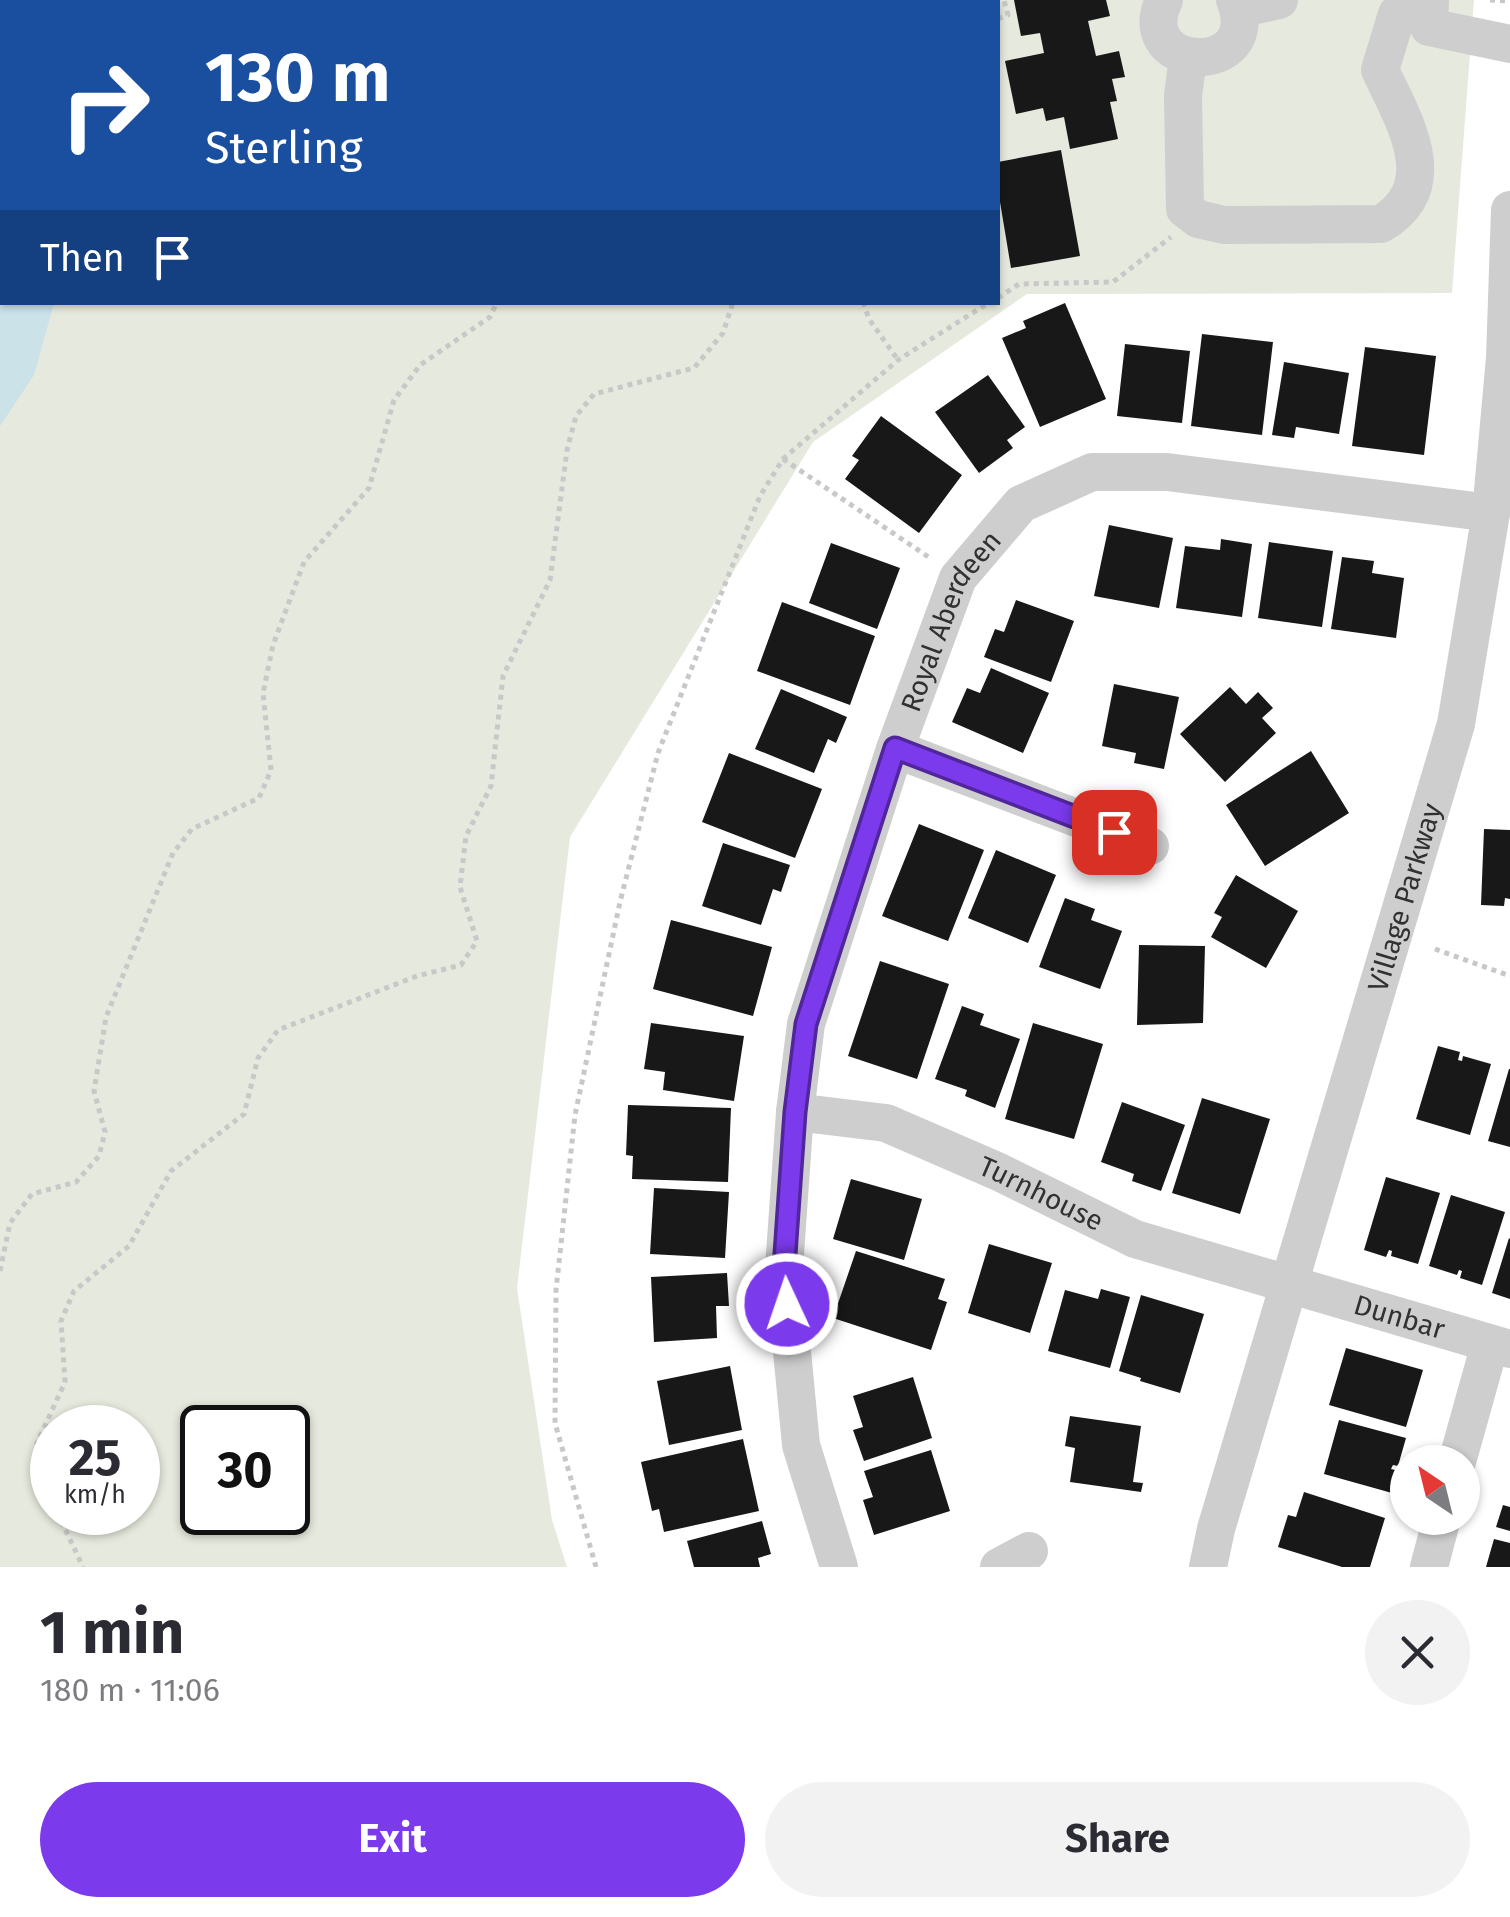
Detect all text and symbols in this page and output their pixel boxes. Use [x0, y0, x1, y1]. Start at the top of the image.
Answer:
text: 130 m [205, 36, 391, 120]
icon: right [40, 40, 170, 170]
text: Sterling [205, 121, 363, 175]
icon: arrive [145, 230, 200, 285]
text: Then [40, 235, 125, 281]
street label: Royal Aberdeen [894, 524, 1008, 716]
pin [1072, 790, 1157, 875]
street label: Village Parkway [1361, 799, 1448, 995]
icon: arrive [1087, 805, 1142, 860]
street label: Turnhouse [974, 1149, 1109, 1237]
position arrow [735, 1252, 839, 1356]
street label: Dunbar [1350, 1288, 1449, 1346]
speed limit sign: 30 [180, 1405, 310, 1535]
text: 25 [69, 1428, 121, 1488]
north arrow [1390, 1445, 1480, 1535]
map controls [1390, 1445, 1480, 1535]
text: km/h [64, 1480, 126, 1510]
text: 1 min [40, 1597, 184, 1669]
button: close [1365, 1600, 1470, 1705]
text: 180 m · 11:06 [40, 1671, 220, 1709]
button: Exit [40, 1782, 745, 1897]
button: Share [765, 1782, 1470, 1897]

